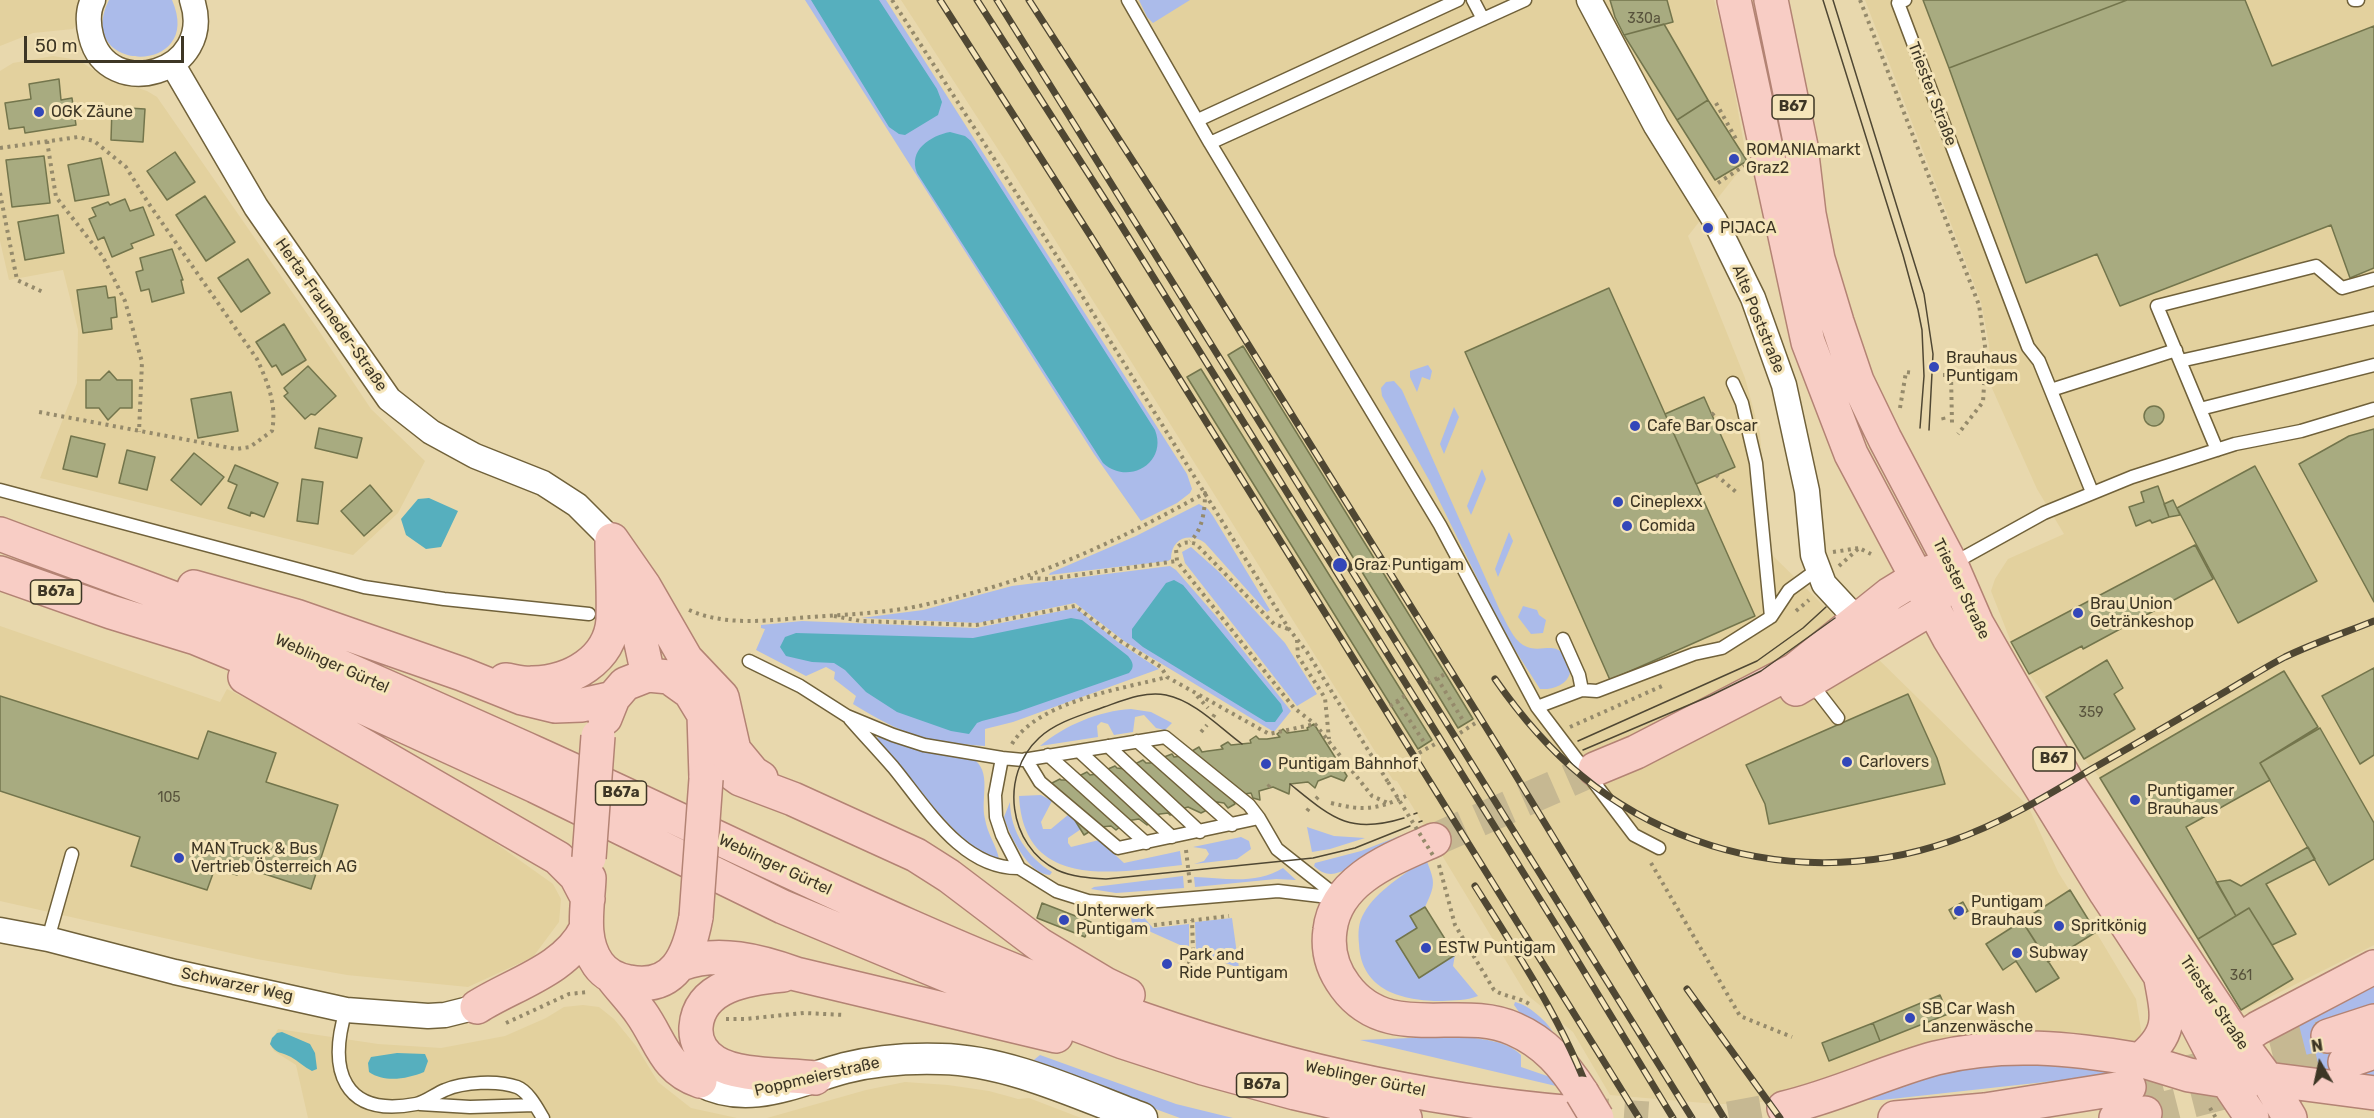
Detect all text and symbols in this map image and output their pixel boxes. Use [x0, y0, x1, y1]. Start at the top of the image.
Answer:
house number: 330a [1627, 11, 1661, 27]
scale bar [27, 24, 188, 62]
text: 50 m [35, 35, 78, 57]
street label: Triester Straße [1903, 39, 1961, 149]
road number: B67 [1772, 95, 1814, 119]
place label: OGK Zäune [51, 102, 133, 122]
marker: OGK Zäune [32, 105, 46, 119]
place label: ROMANIAmarkt Graz2 [1746, 140, 1861, 178]
marker: ROMANIAmarkt Graz2 [1727, 152, 1741, 166]
place label: PIJACA [1720, 218, 1776, 238]
marker: PIJACA [1701, 221, 1715, 235]
street label: Herta-Frauneder-Straße [271, 235, 391, 395]
street label: Alte Poststraße [1728, 262, 1788, 376]
place label: Brauhaus Puntigam [1946, 348, 2018, 386]
marker: Brauhaus Puntigam [1927, 360, 1941, 374]
place label: Cafe Bar Oscar [1647, 416, 1758, 436]
marker: Cafe Bar Oscar [1628, 419, 1642, 433]
place label: Cineplexx [1630, 492, 1703, 512]
marker: Cineplexx [1611, 495, 1625, 509]
place label: Comida [1639, 516, 1695, 536]
marker: Comida [1620, 519, 1634, 533]
street label: Triester Straße [1928, 536, 1994, 642]
place label: Graz Puntigam [1354, 555, 1464, 575]
marker: Graz Puntigam [1331, 556, 1349, 574]
road number: B67a [31, 580, 82, 604]
place label: Brau Union Getränkeshop [2090, 594, 2194, 632]
marker: Brau Union Getränkeshop [2071, 606, 2085, 620]
street label: Weblinger Gürtel [272, 630, 392, 698]
house number: 359 [2078, 705, 2104, 721]
road number: B67 [2033, 747, 2075, 771]
place label: Carlovers [1859, 752, 1929, 772]
place label: Puntigam Bahnhof [1278, 754, 1418, 774]
marker: Carlovers [1840, 755, 1854, 769]
marker: Puntigam Bahnhof [1259, 757, 1273, 771]
road number: B67a [596, 781, 646, 805]
place label: Puntigamer Brauhaus [2147, 781, 2234, 819]
house number: 105 [157, 790, 181, 806]
marker: Puntigamer Brauhaus [2128, 793, 2142, 807]
street label: Weblinger Gürtel [715, 830, 835, 900]
place label: MAN Truck & Bus Vertrieb Österreich AG [191, 839, 357, 877]
marker: MAN Truck & Bus Vertrieb Österreich AG [172, 851, 186, 865]
place label: Puntigam Brauhaus [1971, 892, 2043, 930]
place label: Unterwerk Puntigam [1076, 901, 1154, 939]
marker: Puntigam Brauhaus [1952, 904, 1966, 918]
marker: Unterwerk Puntigam [1057, 913, 1071, 927]
place label: Spritkönig [2071, 916, 2147, 936]
marker: Spritkönig [2052, 919, 2066, 933]
place label: ESTW Puntigam [1438, 938, 1556, 958]
marker: ESTW Puntigam [1419, 941, 1433, 955]
place label: Subway [2029, 943, 2088, 963]
place label: Park and Ride Puntigam [1179, 945, 1288, 983]
marker: Subway [2010, 946, 2024, 960]
street label: Triester Straße [2175, 952, 2253, 1054]
marker: Park and Ride Puntigam [1160, 957, 1174, 971]
street label: Schwarzer Weg [179, 964, 295, 1006]
house number: 361 [2230, 968, 2252, 984]
place label: SB Car Wash Lanzenwäsche [1922, 999, 2033, 1037]
marker: SB Car Wash Lanzenwäsche [1903, 1011, 1917, 1025]
north arrow [2290, 1034, 2350, 1094]
text: N [2310, 1035, 2324, 1056]
street label: Poppmeierstraße [752, 1053, 882, 1101]
street label: Weblinger Gürtel [1303, 1057, 1427, 1101]
road number: B67a [1236, 1073, 1288, 1097]

